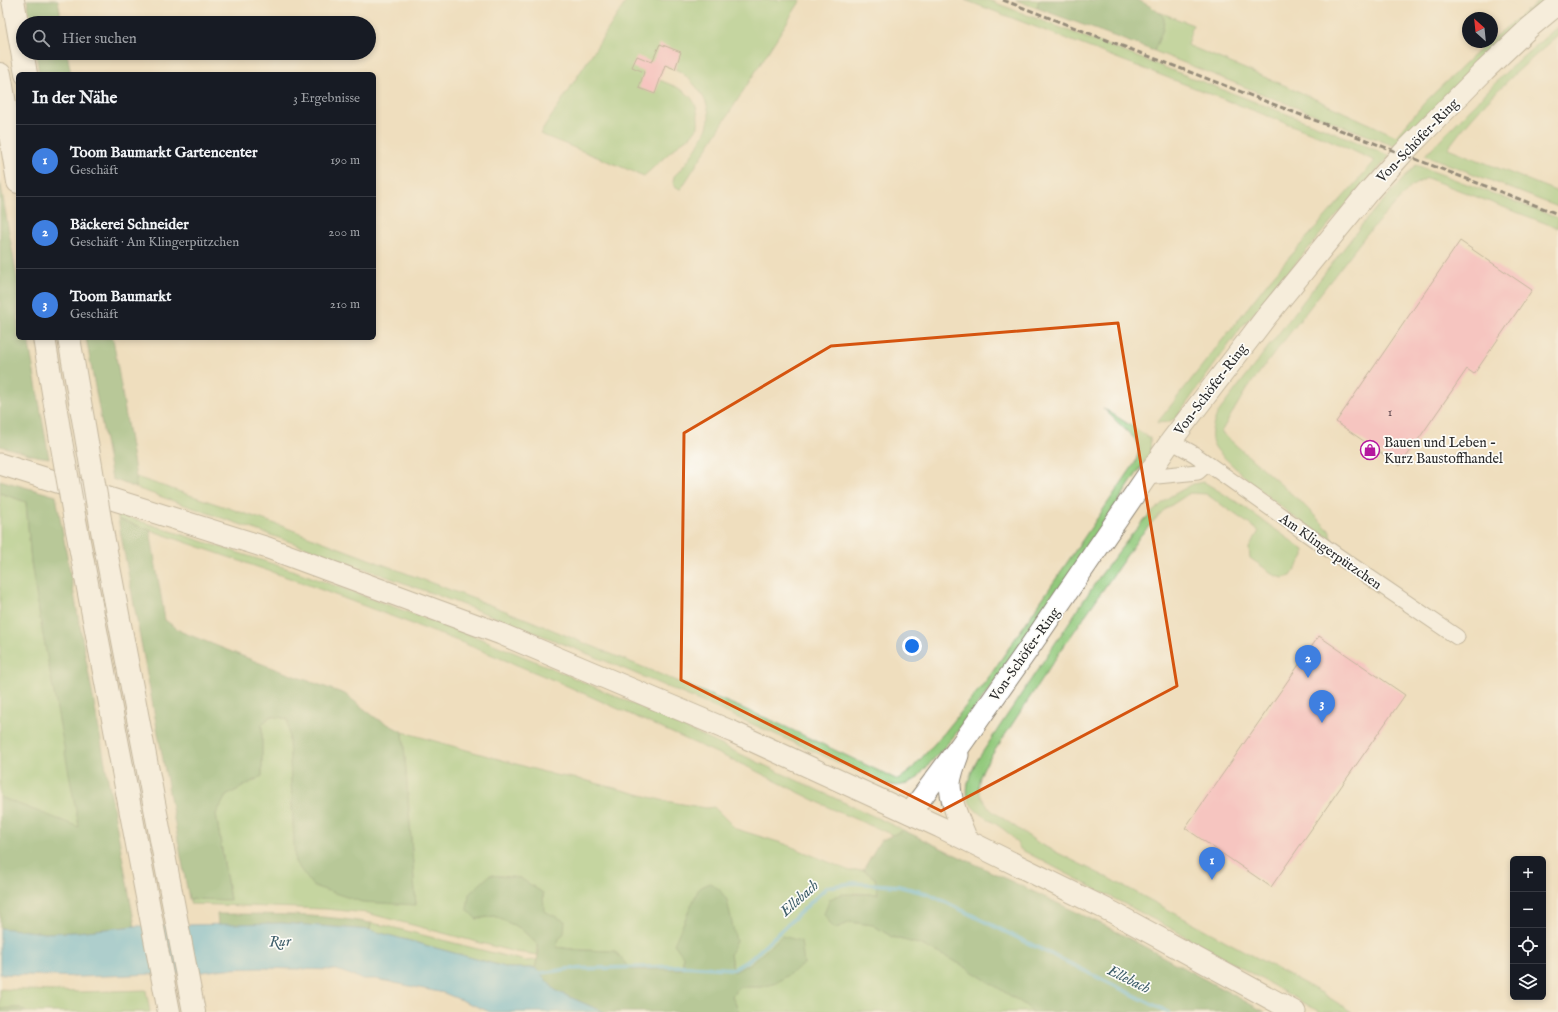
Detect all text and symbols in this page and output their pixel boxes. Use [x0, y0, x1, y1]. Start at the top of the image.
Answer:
north arrow [1462, 12, 1498, 48]
search box [16, 16, 376, 60]
icon: search [30, 27, 52, 49]
text: Hier suchen [62, 29, 137, 48]
text: In der Nähe [32, 88, 117, 109]
text: 3 Ergebnisse [293, 90, 360, 107]
street label: Von-Schöfer-Ring [1372, 94, 1463, 187]
text: Toom Baumarkt Gartencenter [70, 143, 258, 162]
text: 1 [43, 152, 47, 169]
text: 190 m [330, 152, 360, 169]
text: Geschäft [70, 162, 118, 179]
text: Bäckerei Schneider [70, 215, 189, 234]
text: 2 [42, 224, 48, 241]
text: 200 m [328, 224, 360, 241]
text: Geschäft · Am Klingerpützchen [70, 234, 239, 251]
text: Toom Baumarkt [70, 287, 172, 306]
text: 3 [43, 296, 47, 313]
text: 210 m [330, 296, 360, 313]
text: Geschäft [70, 306, 118, 323]
street label: Von-Schöfer-Ring [1170, 340, 1251, 440]
house number: 1 [1388, 405, 1392, 420]
place label: Bauen und Leben - Kurz Baustoffhandel [1384, 434, 1503, 468]
shop icon: Bauen und Leben - Kurz Baustoffhandel [1359, 439, 1381, 461]
street label: Am Klingerpützchen [1275, 509, 1386, 594]
street label: Von-Schöfer-Ring [985, 604, 1064, 706]
your location [902, 636, 922, 656]
pin: 2 [1295, 645, 1321, 678]
pin: 3 [1309, 690, 1335, 723]
pin: 1 [1199, 847, 1225, 880]
map controls [1510, 856, 1546, 1000]
button: + [1510, 856, 1546, 892]
water label: Ellebach [775, 876, 823, 921]
button: − [1510, 892, 1546, 928]
button: locate [1510, 928, 1546, 964]
water label: Rur [269, 932, 292, 951]
water label: Ellebach [1103, 961, 1154, 998]
button: layers [1510, 964, 1546, 1000]

